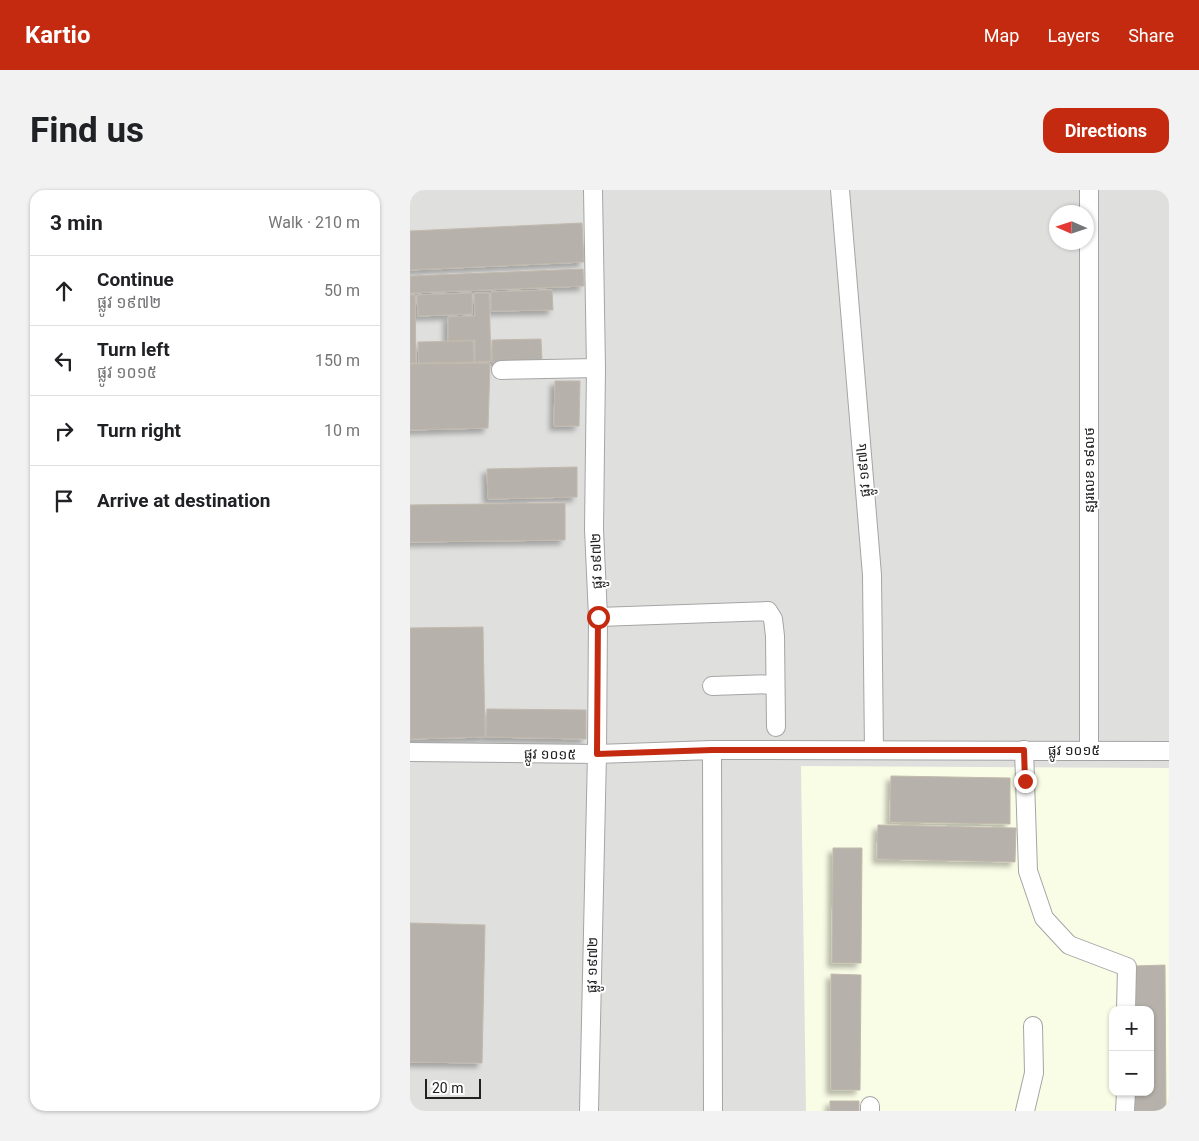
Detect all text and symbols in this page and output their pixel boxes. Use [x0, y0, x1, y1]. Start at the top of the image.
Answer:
text: Kartio [25, 21, 91, 49]
text: Map [984, 25, 1019, 46]
text: Layers [1047, 25, 1100, 46]
text: Share [1128, 25, 1174, 46]
button: Directions [1043, 108, 1169, 153]
text: Find us [30, 110, 144, 151]
north arrow [1049, 205, 1094, 250]
text: 3 min [50, 211, 103, 235]
text: Walk · 210 m [268, 213, 360, 232]
text: Continue [97, 268, 174, 291]
icon: ahead [50, 277, 78, 305]
text: 50 m [324, 281, 360, 300]
text: ផ្លូវ ១៩៧២ [97, 293, 161, 312]
text: Turn left [97, 338, 170, 361]
icon: left [50, 347, 78, 375]
text: 150 m [315, 351, 360, 370]
text: ផ្លូវ ១០១៥ [97, 363, 157, 382]
icon: right [50, 417, 78, 445]
text: Turn right [97, 419, 181, 442]
text: 10 m [324, 421, 360, 440]
street label: ន្ឡរលេខ ១៩លថ [1081, 427, 1098, 513]
street label: ផ្លូវ ១៩៧៤ [853, 442, 877, 498]
icon: arrive [50, 487, 78, 515]
text: Arrive at destination [97, 489, 270, 512]
street label: ផ្លូវ ១៩៧២ [587, 533, 609, 589]
route start [587, 606, 610, 629]
street label: ផ្លូវ ១០១៥ [1048, 742, 1100, 762]
street label: ផ្លូវ ១០១៥ [524, 746, 576, 767]
route end [1014, 770, 1037, 793]
street label: ផ្លូវ ១៩៧២ [584, 937, 605, 993]
map controls [1109, 1006, 1154, 1096]
button: + [1109, 1006, 1154, 1051]
button: − [1109, 1051, 1154, 1096]
scale bar [425, 1076, 481, 1099]
text: 20 m [432, 1080, 464, 1096]

